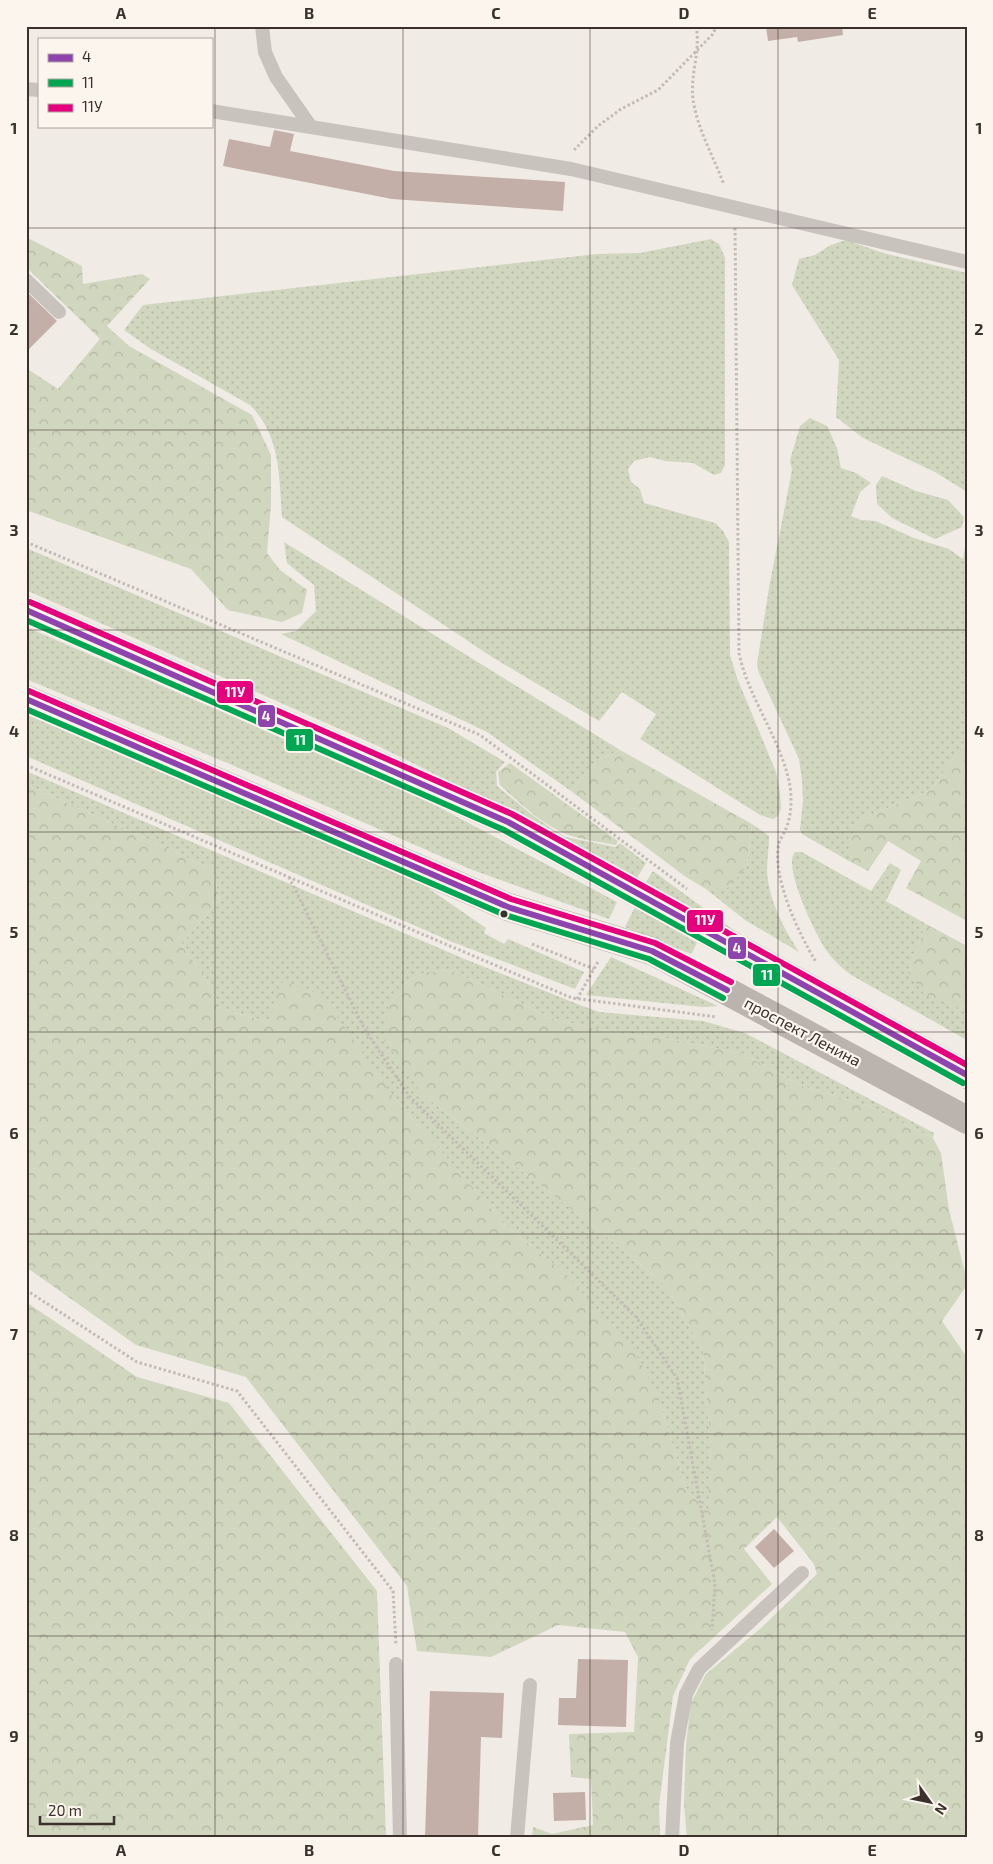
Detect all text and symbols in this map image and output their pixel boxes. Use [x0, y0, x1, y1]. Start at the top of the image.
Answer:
text: A [116, 3, 127, 22]
text: B [304, 3, 314, 22]
text: C [491, 3, 501, 22]
text: D [679, 3, 690, 22]
text: E [867, 3, 877, 22]
legend [38, 38, 212, 128]
text: 4 [82, 47, 91, 65]
text: 11 [82, 73, 94, 91]
text: 11У [82, 97, 103, 115]
text: 1 [11, 118, 17, 137]
text: 1 [976, 118, 982, 137]
text: 2 [9, 319, 19, 338]
text: 2 [974, 319, 984, 338]
text: 3 [9, 520, 19, 539]
text: 3 [974, 520, 984, 539]
line badge: 11У [216, 680, 254, 704]
text: 11У [225, 683, 246, 700]
line badge: 4 [257, 704, 276, 728]
text: 4 [262, 707, 271, 724]
text: 4 [9, 721, 19, 740]
text: 4 [974, 721, 984, 740]
line badge: 11 [285, 728, 314, 752]
text: 11 [294, 731, 306, 748]
unlabelled marker [499, 909, 509, 919]
line badge: 11У [686, 909, 724, 933]
text: 11У [695, 911, 716, 928]
text: 5 [10, 922, 19, 941]
text: 5 [975, 922, 984, 941]
line badge: 4 [727, 936, 747, 960]
text: 4 [733, 939, 742, 956]
line badge: 11 [752, 963, 781, 987]
text: 11 [761, 966, 773, 983]
street label: проспект Ленина [741, 992, 865, 1070]
text: 6 [9, 1123, 19, 1142]
text: 6 [974, 1123, 984, 1142]
text: 7 [10, 1324, 19, 1343]
text: 7 [975, 1324, 984, 1343]
text: 8 [9, 1525, 19, 1544]
text: 8 [974, 1525, 984, 1544]
text: 9 [9, 1726, 19, 1745]
text: 9 [974, 1726, 984, 1745]
north arrow [906, 1776, 956, 1826]
scale bar [40, 1794, 114, 1826]
text: N [931, 1800, 951, 1818]
text: 20 m [48, 1801, 82, 1819]
text: A [116, 1840, 127, 1859]
text: B [304, 1840, 314, 1859]
text: C [491, 1840, 501, 1859]
text: D [679, 1840, 690, 1859]
text: E [867, 1840, 877, 1859]

